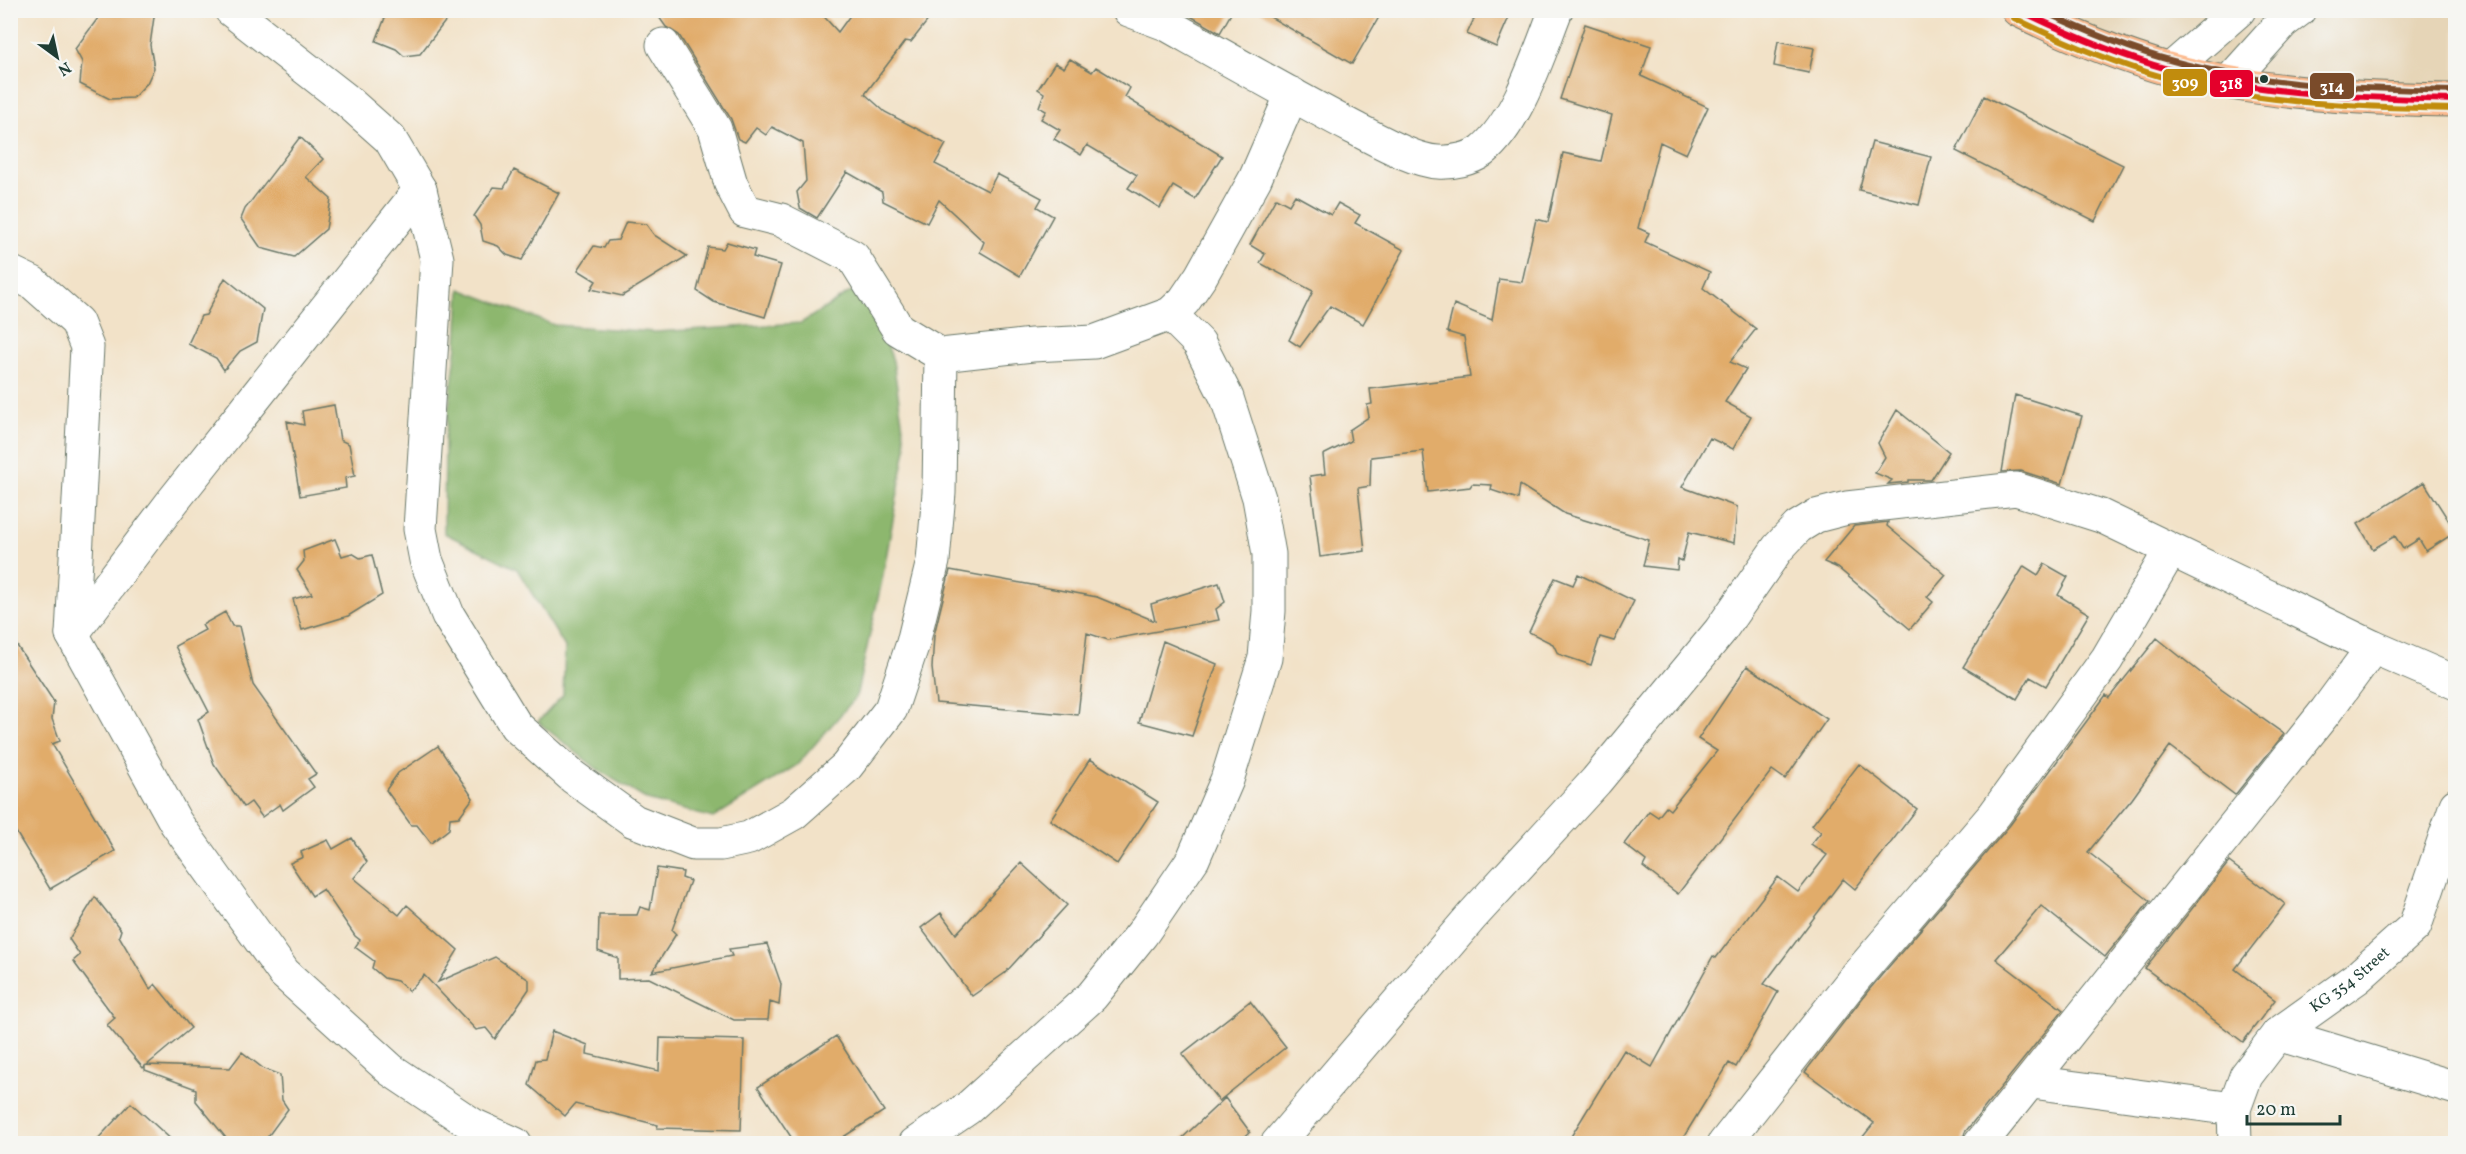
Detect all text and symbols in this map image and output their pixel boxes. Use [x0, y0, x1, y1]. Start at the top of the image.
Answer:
north arrow [27, 27, 87, 87]
text: N [53, 56, 75, 80]
line badge: 309 [2162, 68, 2208, 97]
line badge: 318 [2209, 69, 2254, 98]
line badge: 314 [2309, 72, 2355, 100]
text: 309 [2172, 73, 2199, 95]
unlabelled marker [2258, 73, 2270, 85]
text: 318 [2219, 74, 2243, 96]
text: 314 [2320, 77, 2344, 99]
street label: KG 354 Street [2306, 942, 2395, 1019]
scale bar [2247, 1088, 2340, 1126]
text: 20 m [2256, 1098, 2296, 1123]

